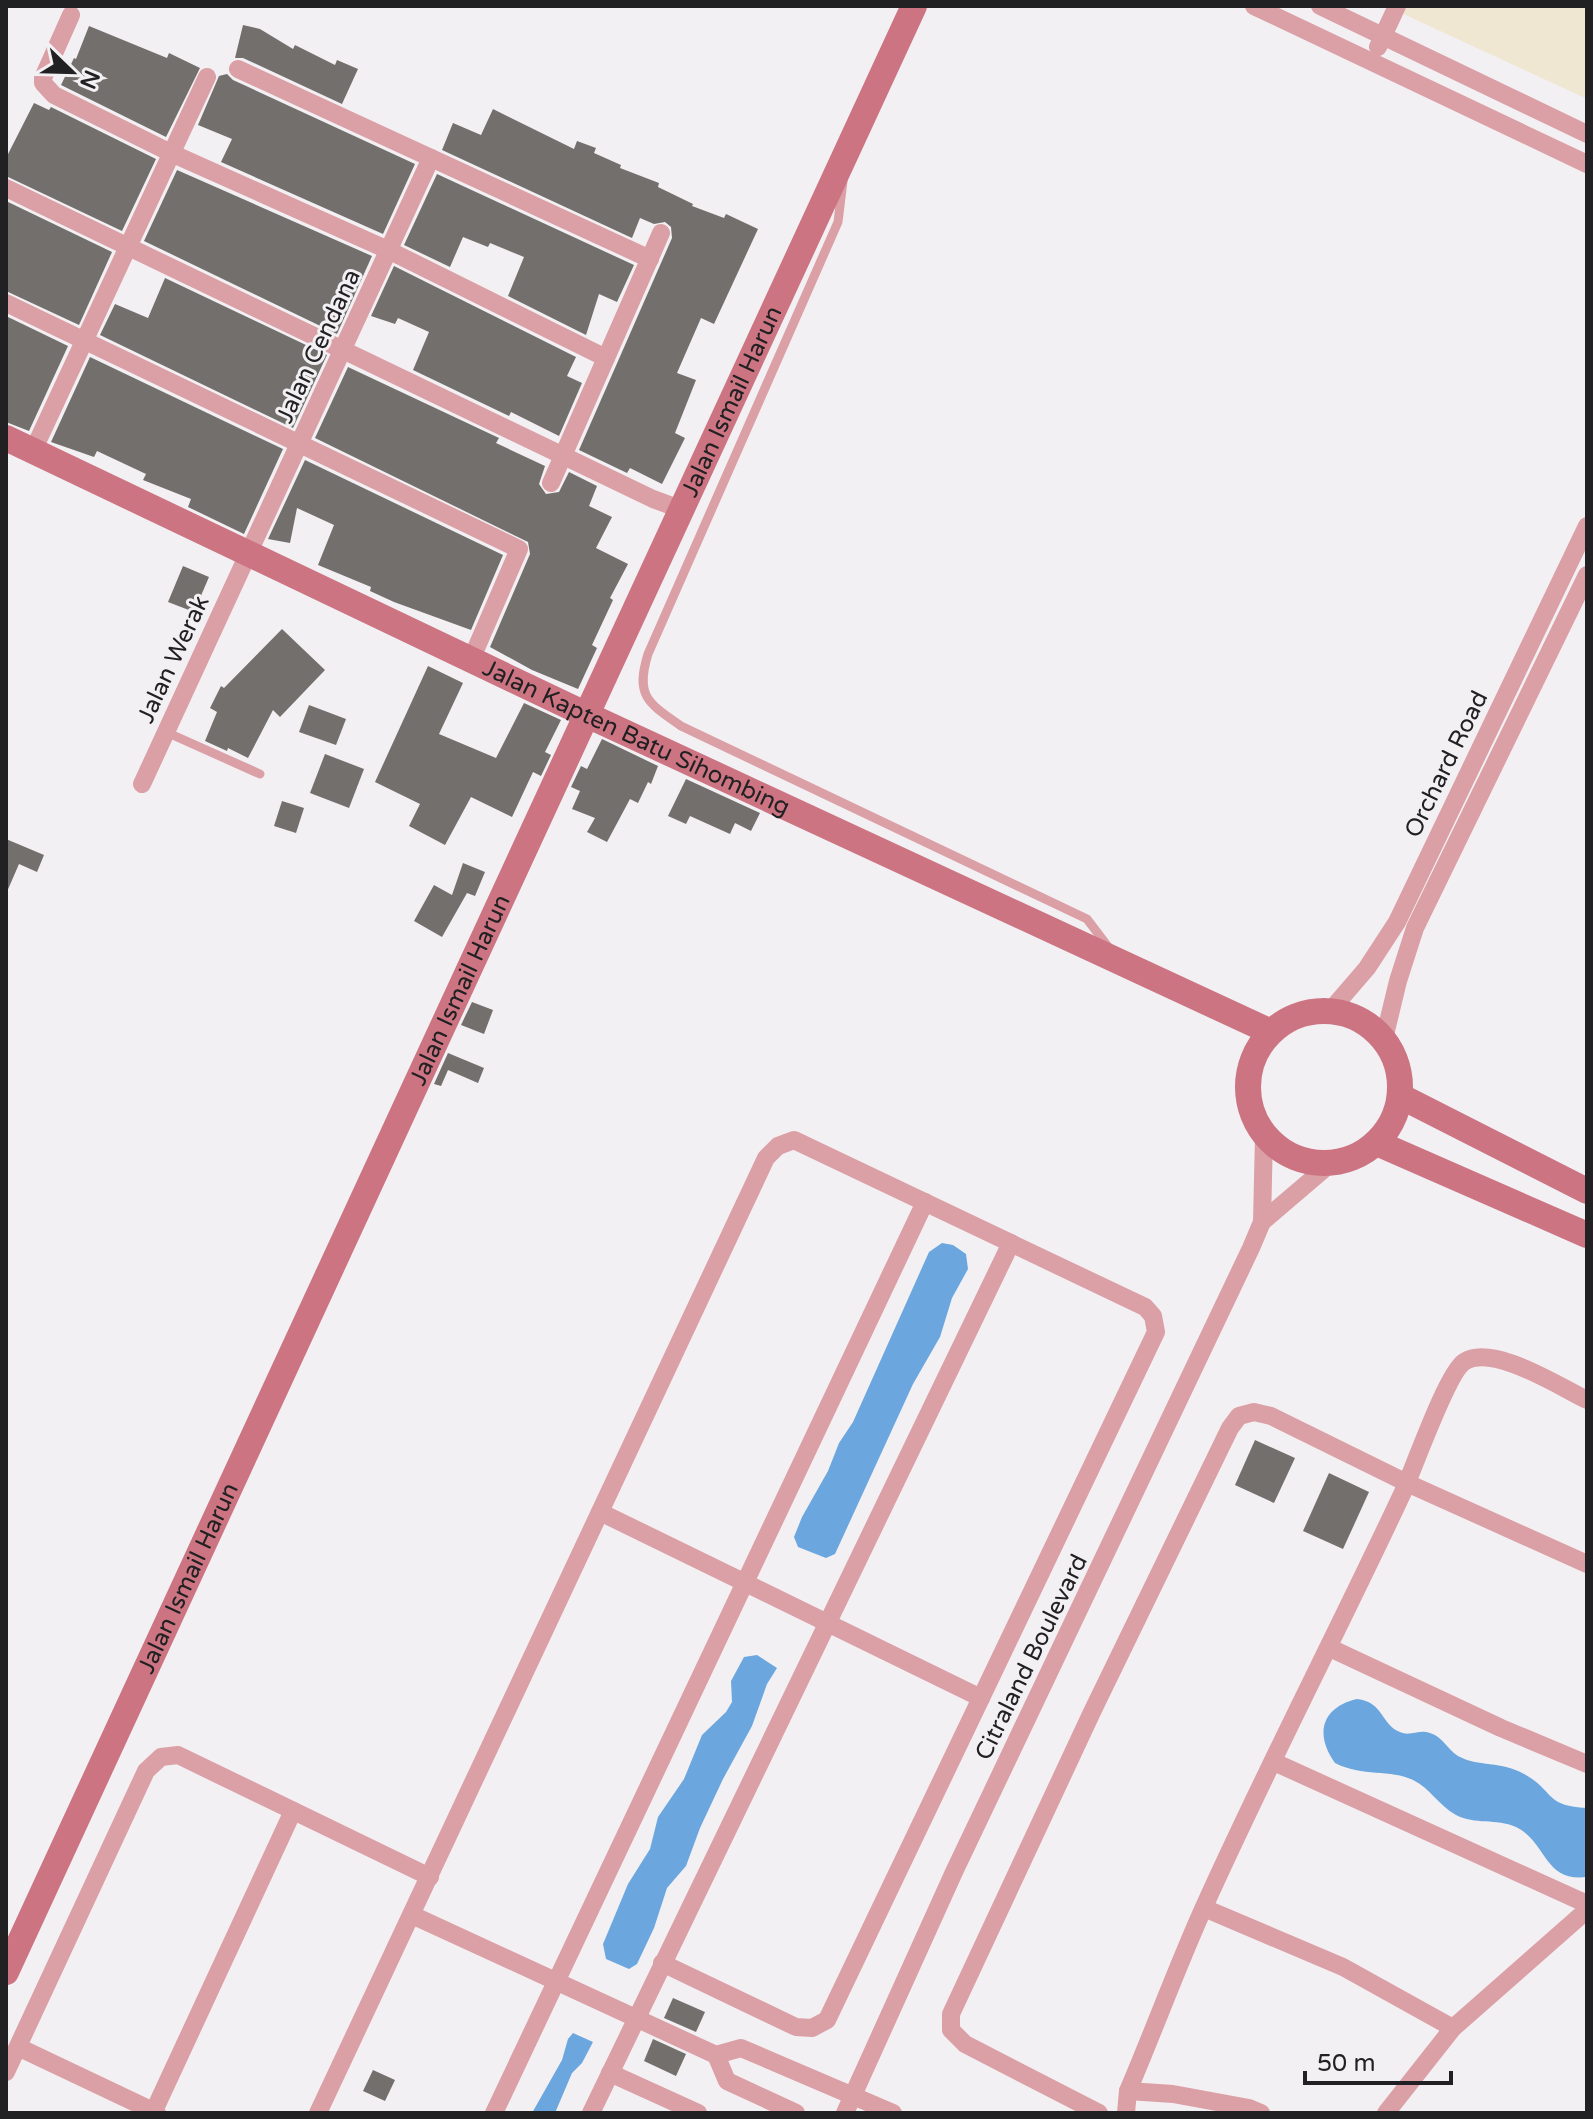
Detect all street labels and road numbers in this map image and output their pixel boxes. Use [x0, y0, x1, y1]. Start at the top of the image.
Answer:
street label: Jalan Cendana [270, 265, 367, 428]
street label: Jalan Ismail Harun [675, 302, 788, 502]
street label: Jalan Werak [131, 591, 216, 728]
street label: Jalan Kapten Batu Sihombing [478, 653, 795, 822]
street label: Orchard Road [1398, 686, 1494, 842]
street label: Jalan Ismail Harun [404, 890, 517, 1090]
street label: Jalan Ismail Harun [132, 1478, 245, 1678]
street label: Citraland Boulevard [969, 1550, 1094, 1765]

